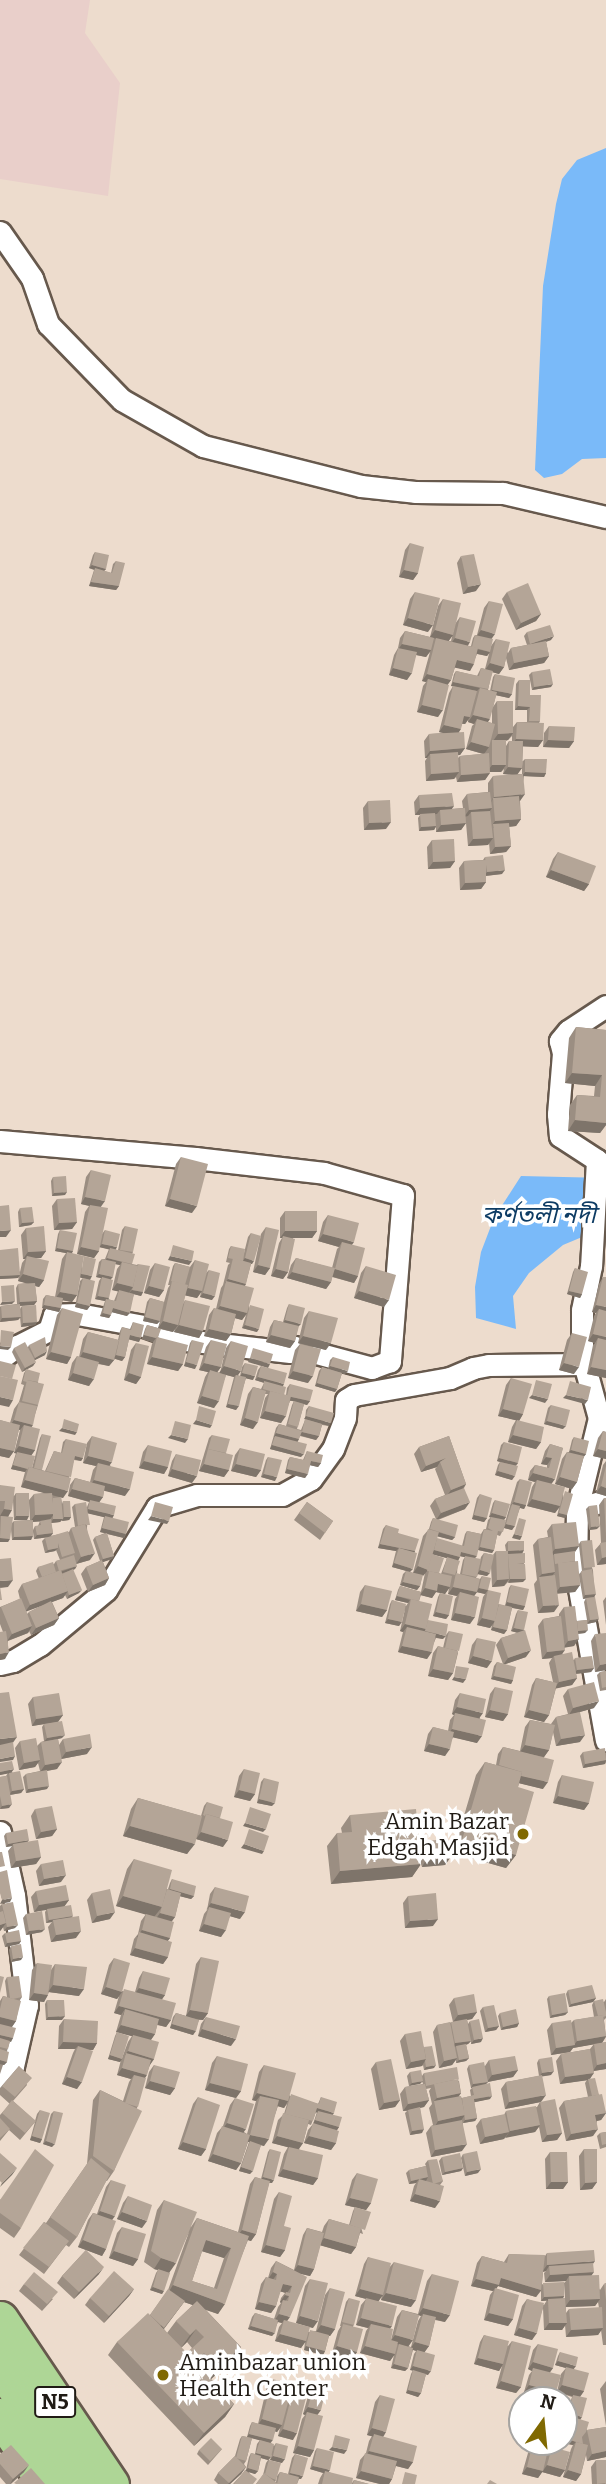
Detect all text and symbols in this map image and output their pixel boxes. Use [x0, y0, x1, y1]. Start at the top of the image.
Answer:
water label: কর্ণতলী নদী [482, 1202, 596, 1230]
place label: Amin Bazar Edgah Masjid [367, 1807, 509, 1861]
marker: Amin Bazar Edgah Masjid [515, 1826, 531, 1842]
place label: Aminbazar union Health Center [179, 2348, 366, 2402]
marker: Aminbazar union Health Center [153, 2365, 173, 2385]
road number: N5 [34, 2384, 76, 2420]
north arrow [508, 2386, 578, 2456]
text: N [538, 2389, 558, 2415]

